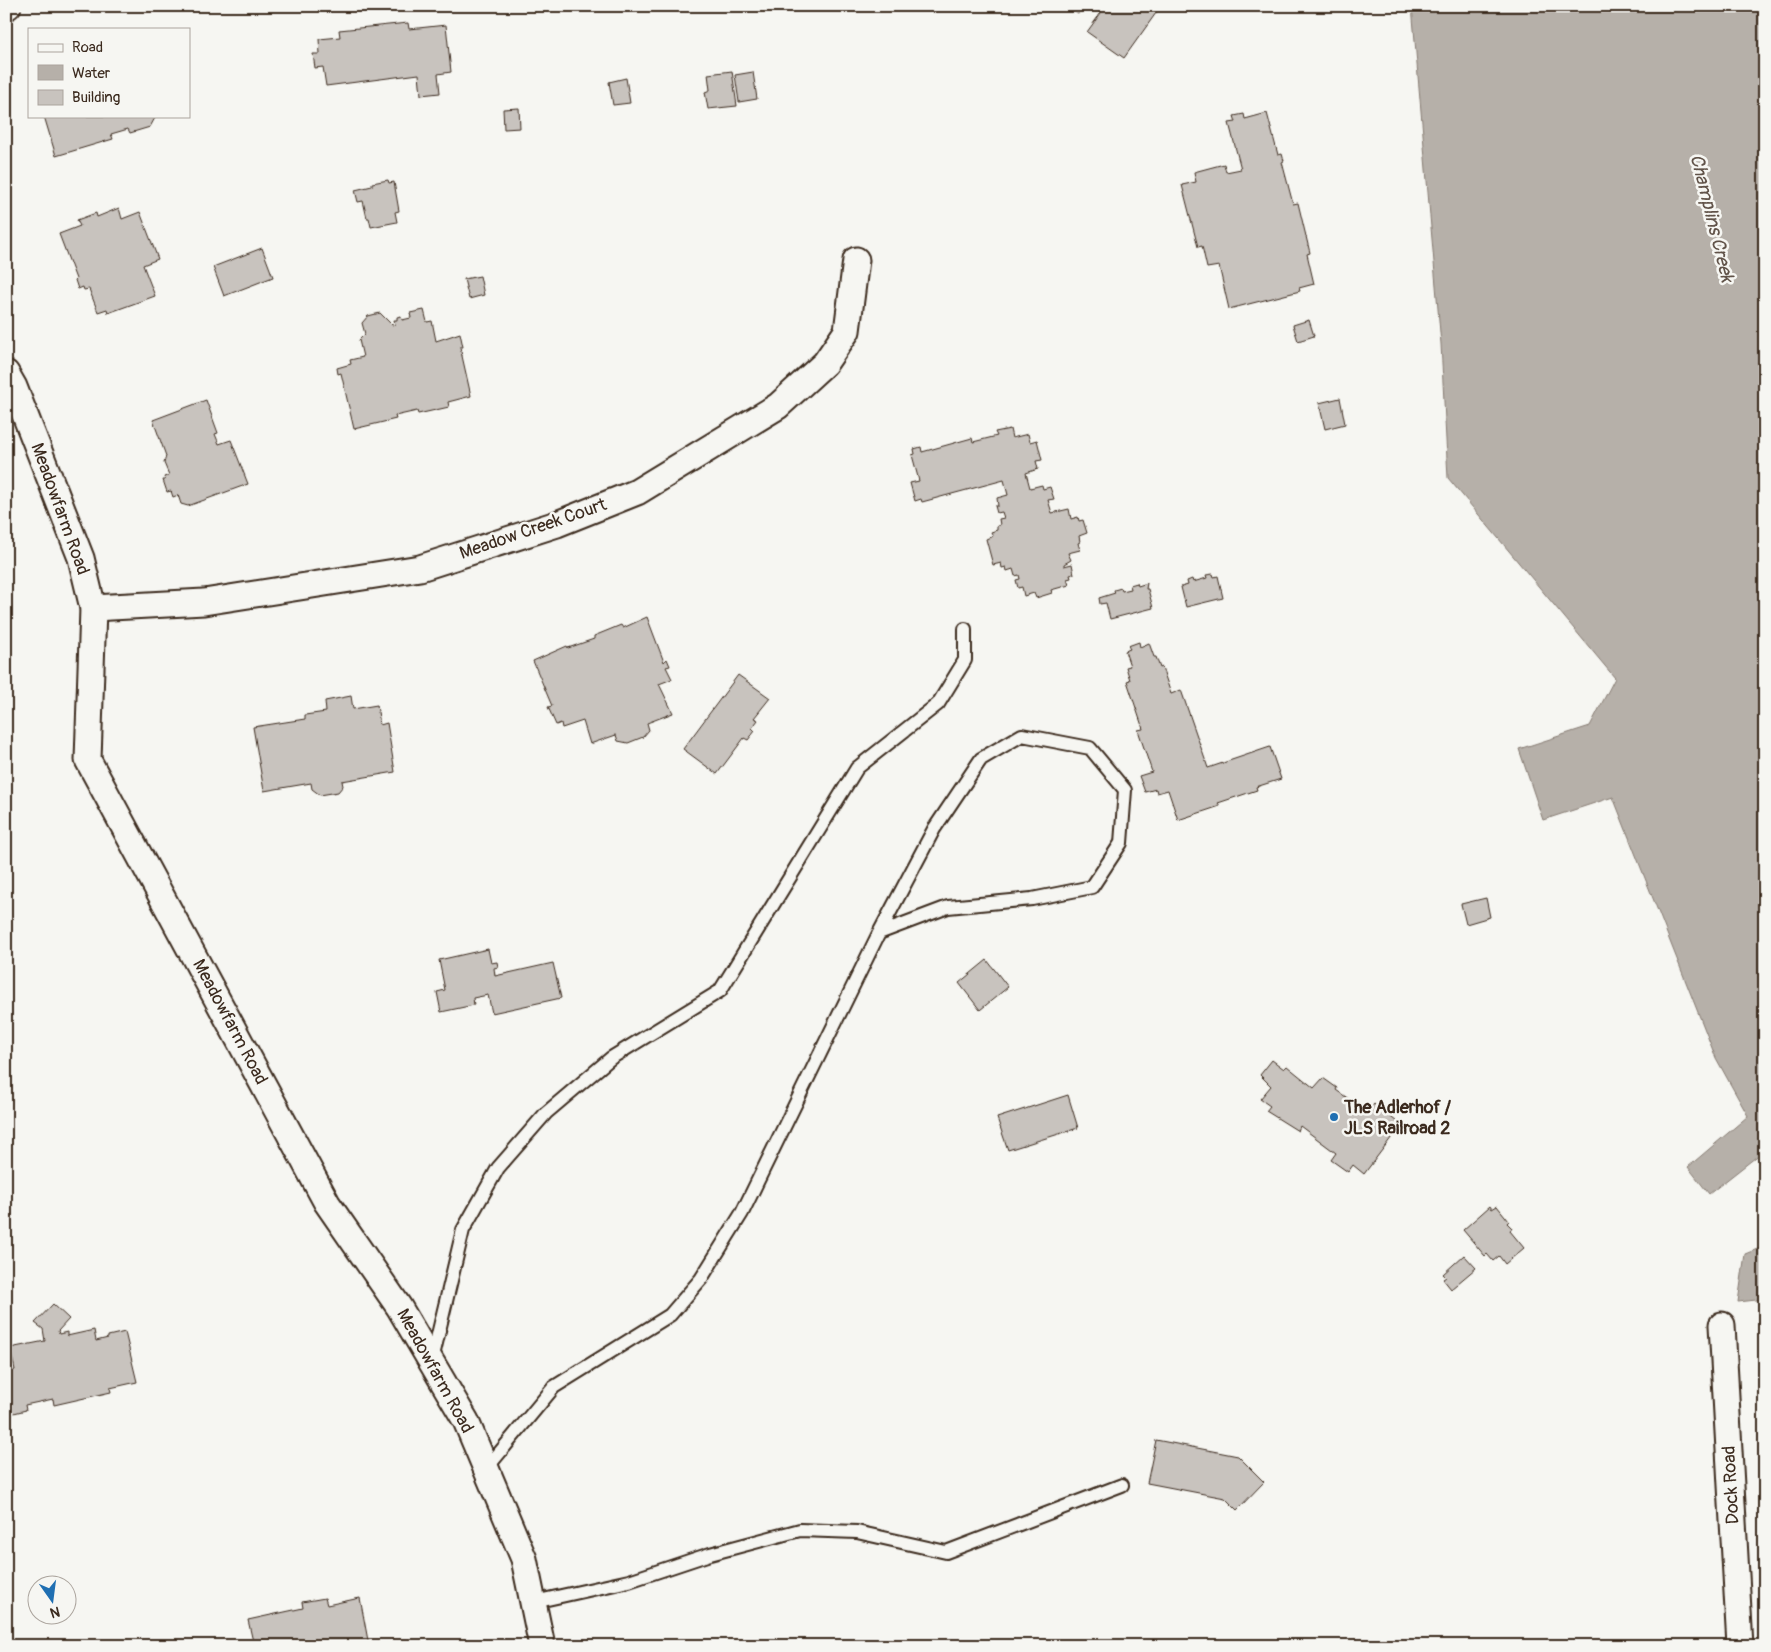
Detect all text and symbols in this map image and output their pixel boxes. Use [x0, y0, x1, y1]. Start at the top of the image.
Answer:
legend [28, 28, 190, 118]
text: Road [72, 38, 103, 57]
text: Water [72, 64, 111, 83]
text: Building [72, 88, 120, 107]
water label: Champlins Creek [1685, 152, 1740, 286]
street label: Meadowfarm Road [25, 440, 95, 578]
street label: Meadow Creek Court [456, 493, 610, 565]
street label: Meadowfarm Road [187, 955, 273, 1089]
place label: The Adlerhof / JLS Railroad 2 [1343, 1096, 1452, 1140]
marker: The Adlerhof / JLS Railroad 2 [1328, 1111, 1340, 1123]
street label: Meadowfarm Road [391, 1305, 479, 1437]
street label: Dock Road [1717, 1445, 1745, 1525]
north arrow [28, 1574, 78, 1624]
text: N [48, 1603, 62, 1622]

